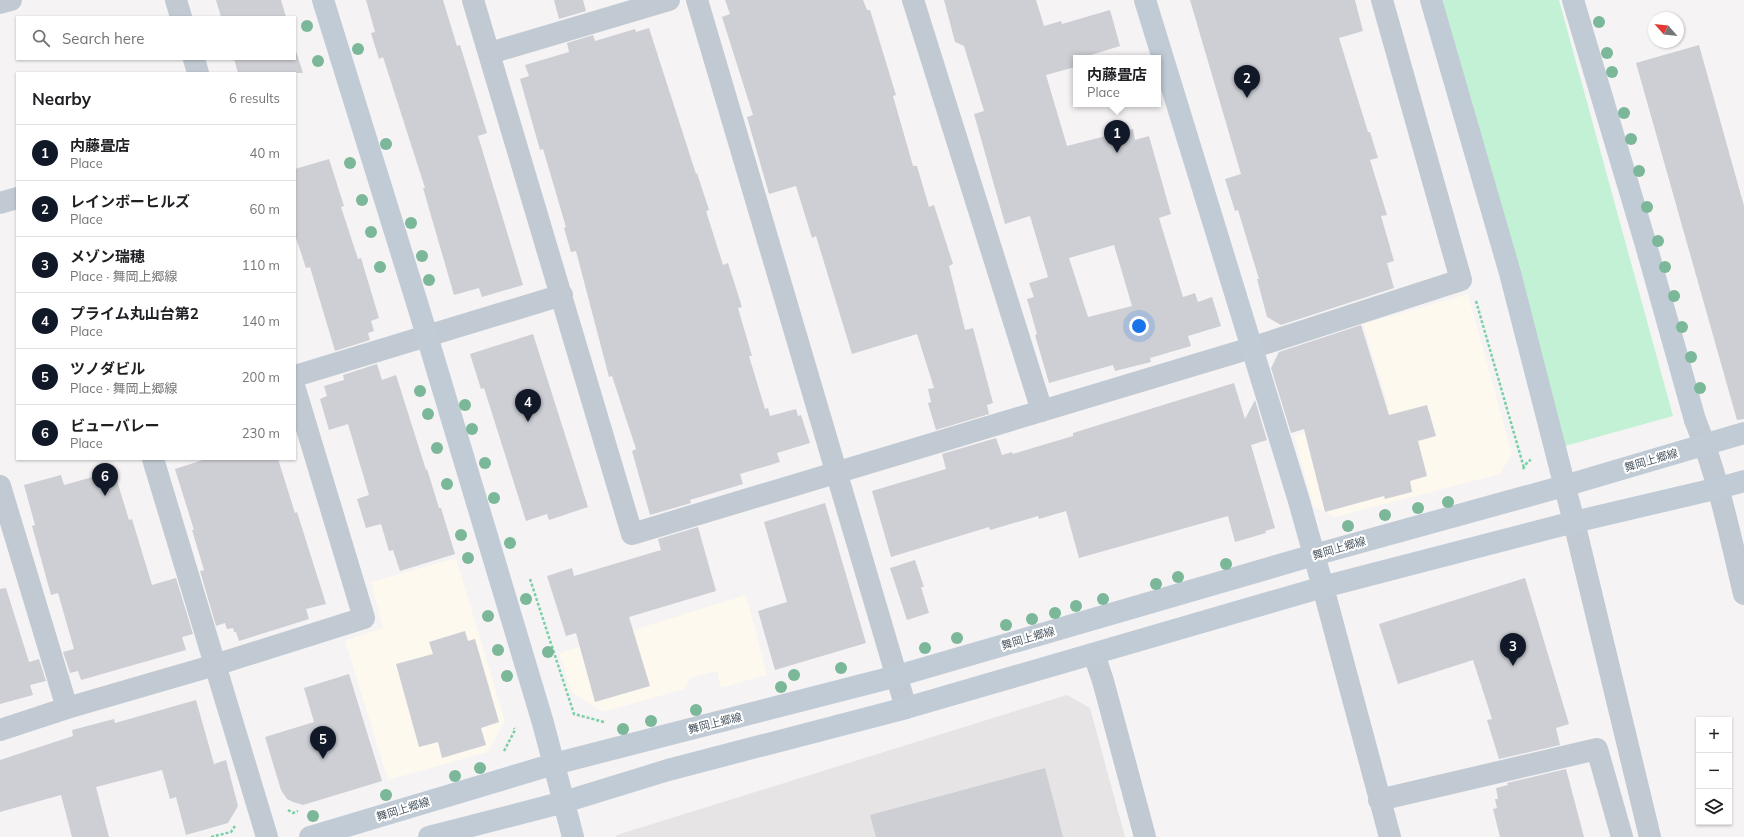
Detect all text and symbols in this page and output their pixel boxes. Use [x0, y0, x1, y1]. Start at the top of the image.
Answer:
north arrow [1648, 12, 1684, 48]
search box [16, 16, 296, 60]
icon: search [30, 27, 52, 49]
text: Search here [62, 29, 144, 48]
popup [1073, 55, 1161, 107]
text: 内藤畳店 [1087, 65, 1147, 84]
pin: 2 [1234, 65, 1260, 98]
text: Place [1087, 84, 1120, 100]
text: Nearby [32, 88, 91, 109]
text: 6 results [229, 90, 280, 106]
pin: 1 [1104, 120, 1130, 153]
text: 内藤畳店 [70, 136, 130, 155]
text: 1 [41, 145, 49, 161]
text: 40 m [250, 145, 280, 161]
text: Place [70, 155, 103, 171]
text: レインボーヒルズ [70, 192, 190, 211]
text: 2 [41, 201, 49, 217]
text: 60 m [250, 201, 280, 217]
text: Place [70, 211, 103, 227]
text: メゾン瑞穂 [70, 247, 145, 266]
text: 3 [41, 257, 49, 273]
text: 110 m [242, 257, 280, 273]
text: Place · 舞岡上郷線 [70, 268, 178, 284]
text: プライム丸山台第2 [70, 304, 199, 323]
text: 4 [41, 313, 49, 329]
text: 140 m [242, 313, 280, 329]
your location [1129, 316, 1149, 336]
text: Place [70, 323, 103, 339]
text: ツノダビル [70, 359, 145, 378]
text: 5 [41, 369, 49, 385]
text: 200 m [242, 369, 280, 385]
text: Place · 舞岡上郷線 [70, 380, 178, 396]
pin: 4 [515, 389, 541, 422]
text: ビューバレー [70, 416, 160, 435]
text: 6 [41, 425, 49, 441]
text: 230 m [242, 425, 280, 441]
text: Place [70, 435, 103, 451]
street label: 舞岡上郷線 [1623, 446, 1679, 474]
pin: 6 [92, 463, 118, 496]
street label: 舞岡上郷線 [1311, 534, 1367, 562]
street label: 舞岡上郷線 [1000, 624, 1056, 652]
pin: 3 [1500, 633, 1526, 666]
street label: 舞岡上郷線 [687, 710, 743, 736]
map controls [1696, 717, 1732, 825]
button: + [1696, 717, 1732, 753]
pin: 5 [310, 726, 336, 759]
button: − [1696, 753, 1732, 789]
button: layers [1696, 789, 1732, 825]
street label: 舞岡上郷線 [375, 794, 431, 824]

